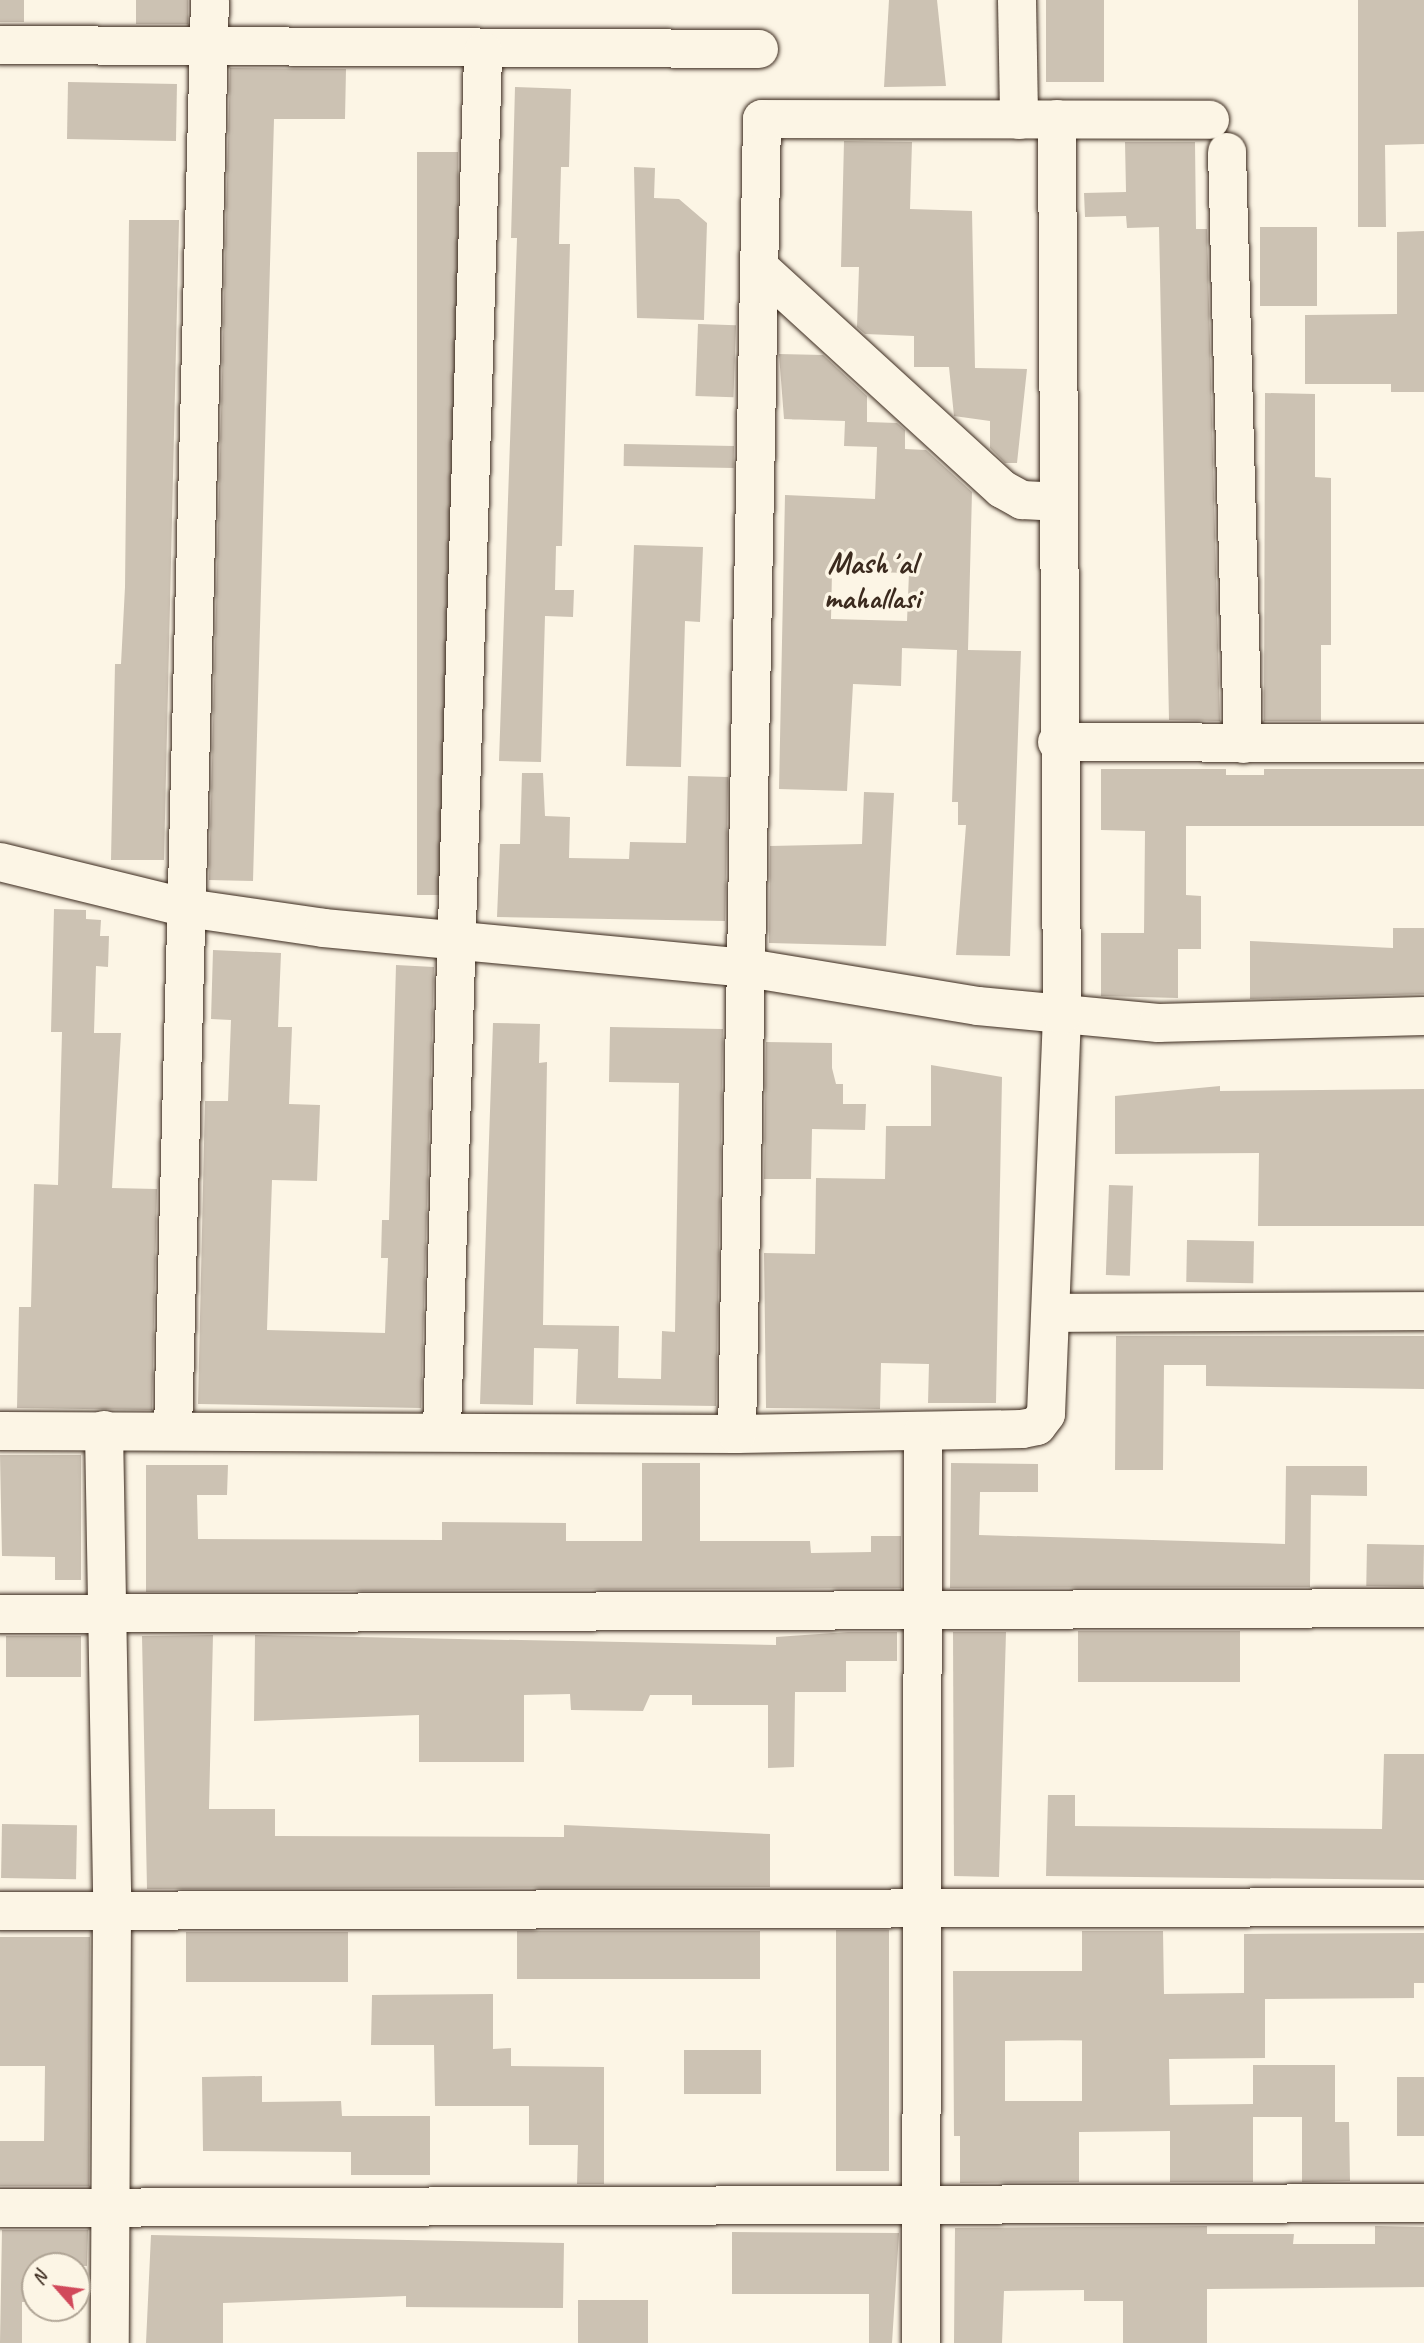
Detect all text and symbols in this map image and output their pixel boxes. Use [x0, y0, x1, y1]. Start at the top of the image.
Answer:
district label: Mashʼal mahallasi [824, 545, 920, 616]
north arrow [21, 2252, 91, 2322]
text: N [26, 2267, 53, 2289]

